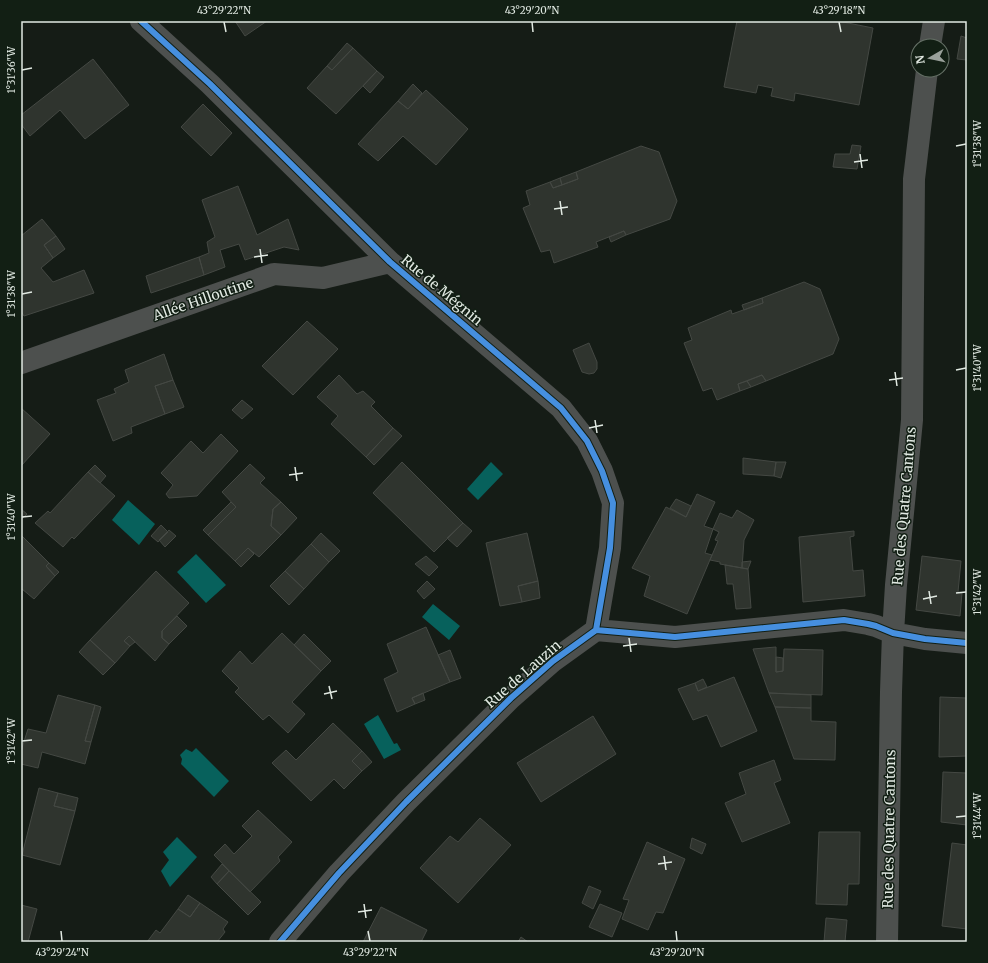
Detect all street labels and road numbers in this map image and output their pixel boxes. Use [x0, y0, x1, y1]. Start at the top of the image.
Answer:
street label: Rue de Mégnin [398, 251, 486, 329]
street label: Allée Hilloutine [150, 273, 255, 325]
street label: Rue des Quatre Cantons [888, 426, 920, 586]
street label: Rue de Lauzin [481, 636, 565, 712]
street label: Rue des Quatre Cantons [879, 749, 899, 909]

